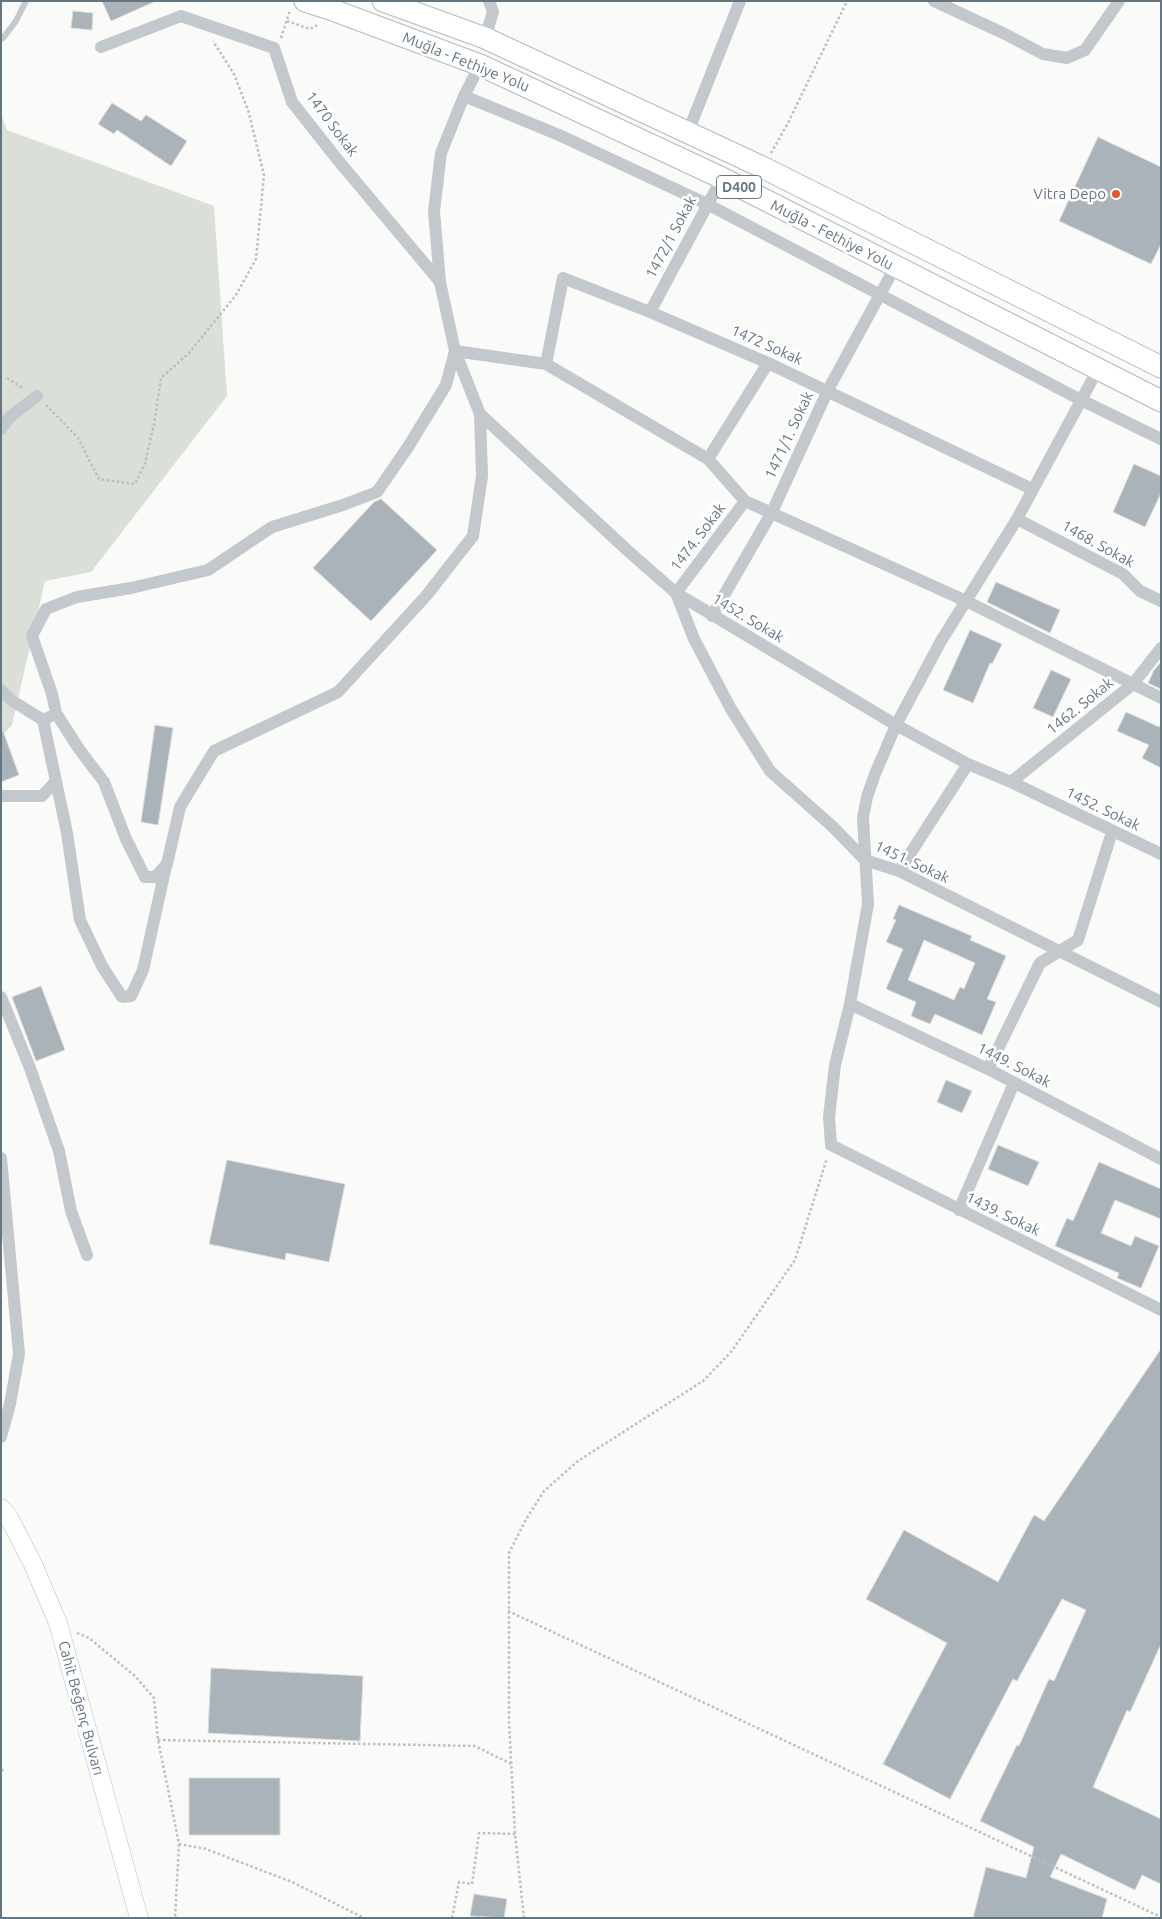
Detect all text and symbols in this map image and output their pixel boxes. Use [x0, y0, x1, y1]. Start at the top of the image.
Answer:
street label: Muğla - Fethiye Yolu [400, 28, 532, 96]
street label: 1470 Sokak [302, 88, 362, 160]
road number: D400 [716, 176, 762, 198]
place label: Vitra Depo [1033, 185, 1106, 203]
marker: Vitra Depo [1110, 188, 1122, 200]
street label: 1472/1 Sokak [642, 193, 700, 281]
street label: Muğla - Fethiye Yolu [768, 196, 896, 274]
street label: 1472 Sokak [728, 321, 806, 369]
street label: 1471/1. Sokak [761, 388, 817, 482]
street label: 1474. Sokak [667, 499, 729, 575]
street label: 1468. Sokak [1058, 517, 1138, 571]
street label: 1452. Sokak [709, 590, 787, 646]
street label: 1462. Sokak [1043, 674, 1117, 738]
street label: 1452. Sokak [1063, 783, 1143, 835]
street label: 1451. Sokak [872, 837, 952, 887]
street label: 1449. Sokak [974, 1039, 1054, 1091]
street label: 1439. Sokak [963, 1188, 1043, 1240]
street label: Cahit Beğenç Bulvarı [54, 1639, 108, 1777]

